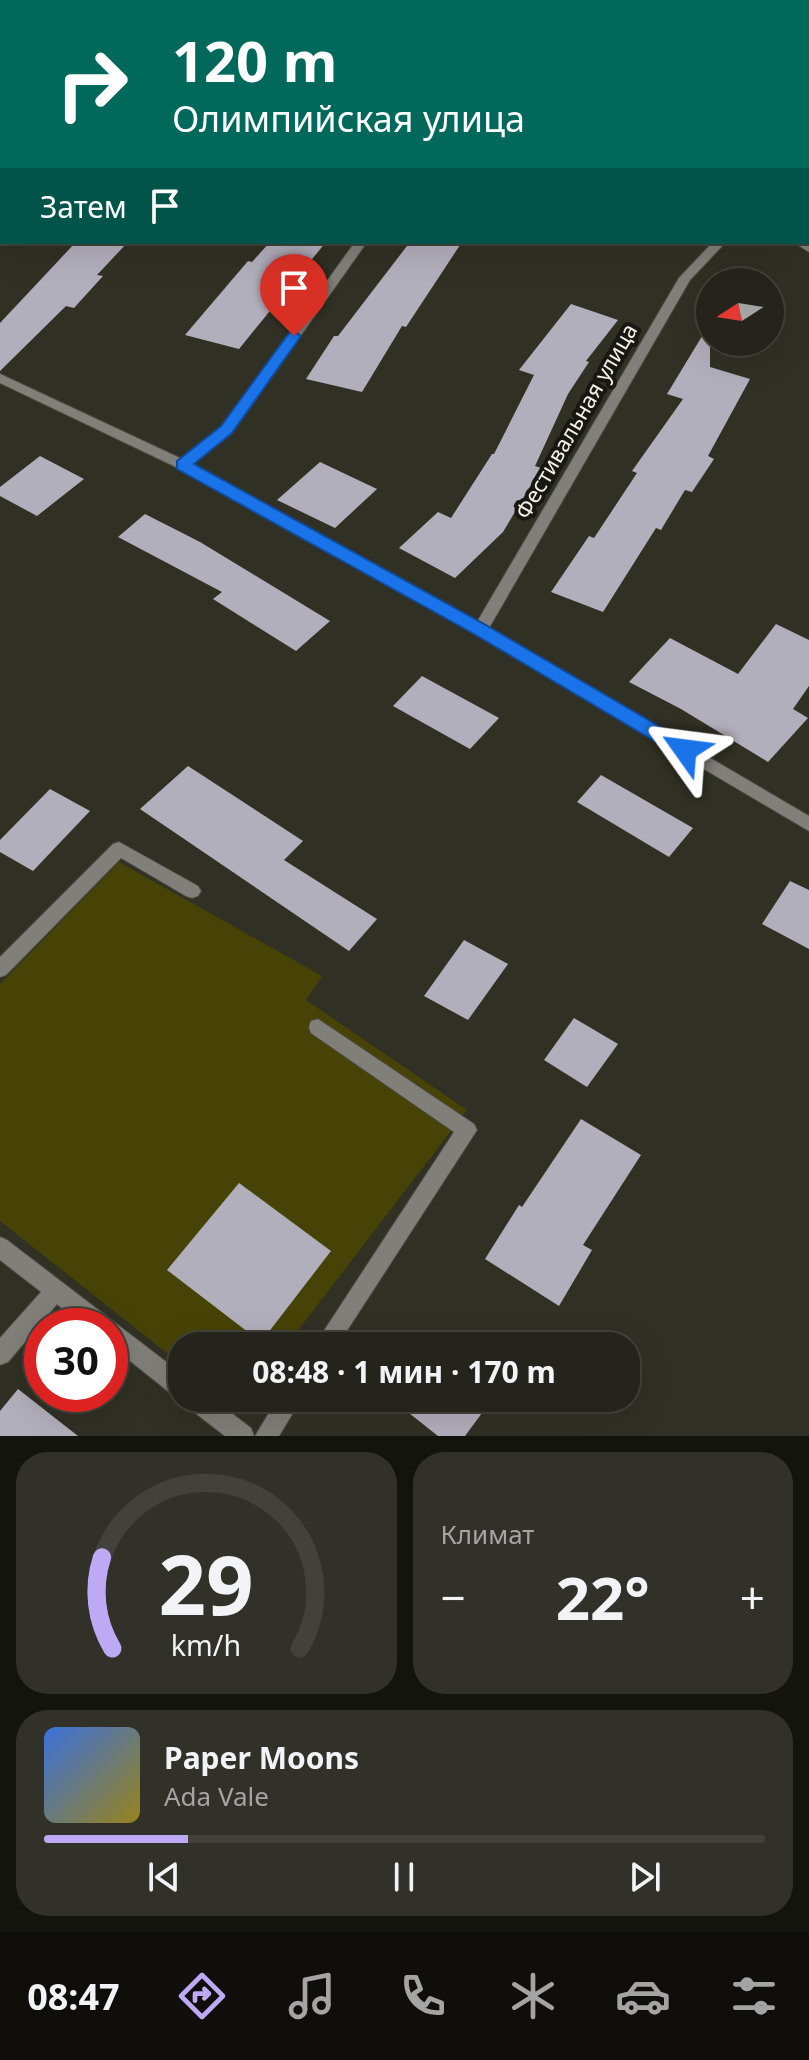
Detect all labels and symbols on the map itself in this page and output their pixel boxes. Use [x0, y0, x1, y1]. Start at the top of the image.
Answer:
pin [260, 254, 328, 336]
north arrow [696, 268, 784, 356]
street label: Фестивальная улица [507, 317, 643, 524]
position arrow [643, 708, 727, 792]
speed limit sign: 30 [24, 1308, 128, 1412]

